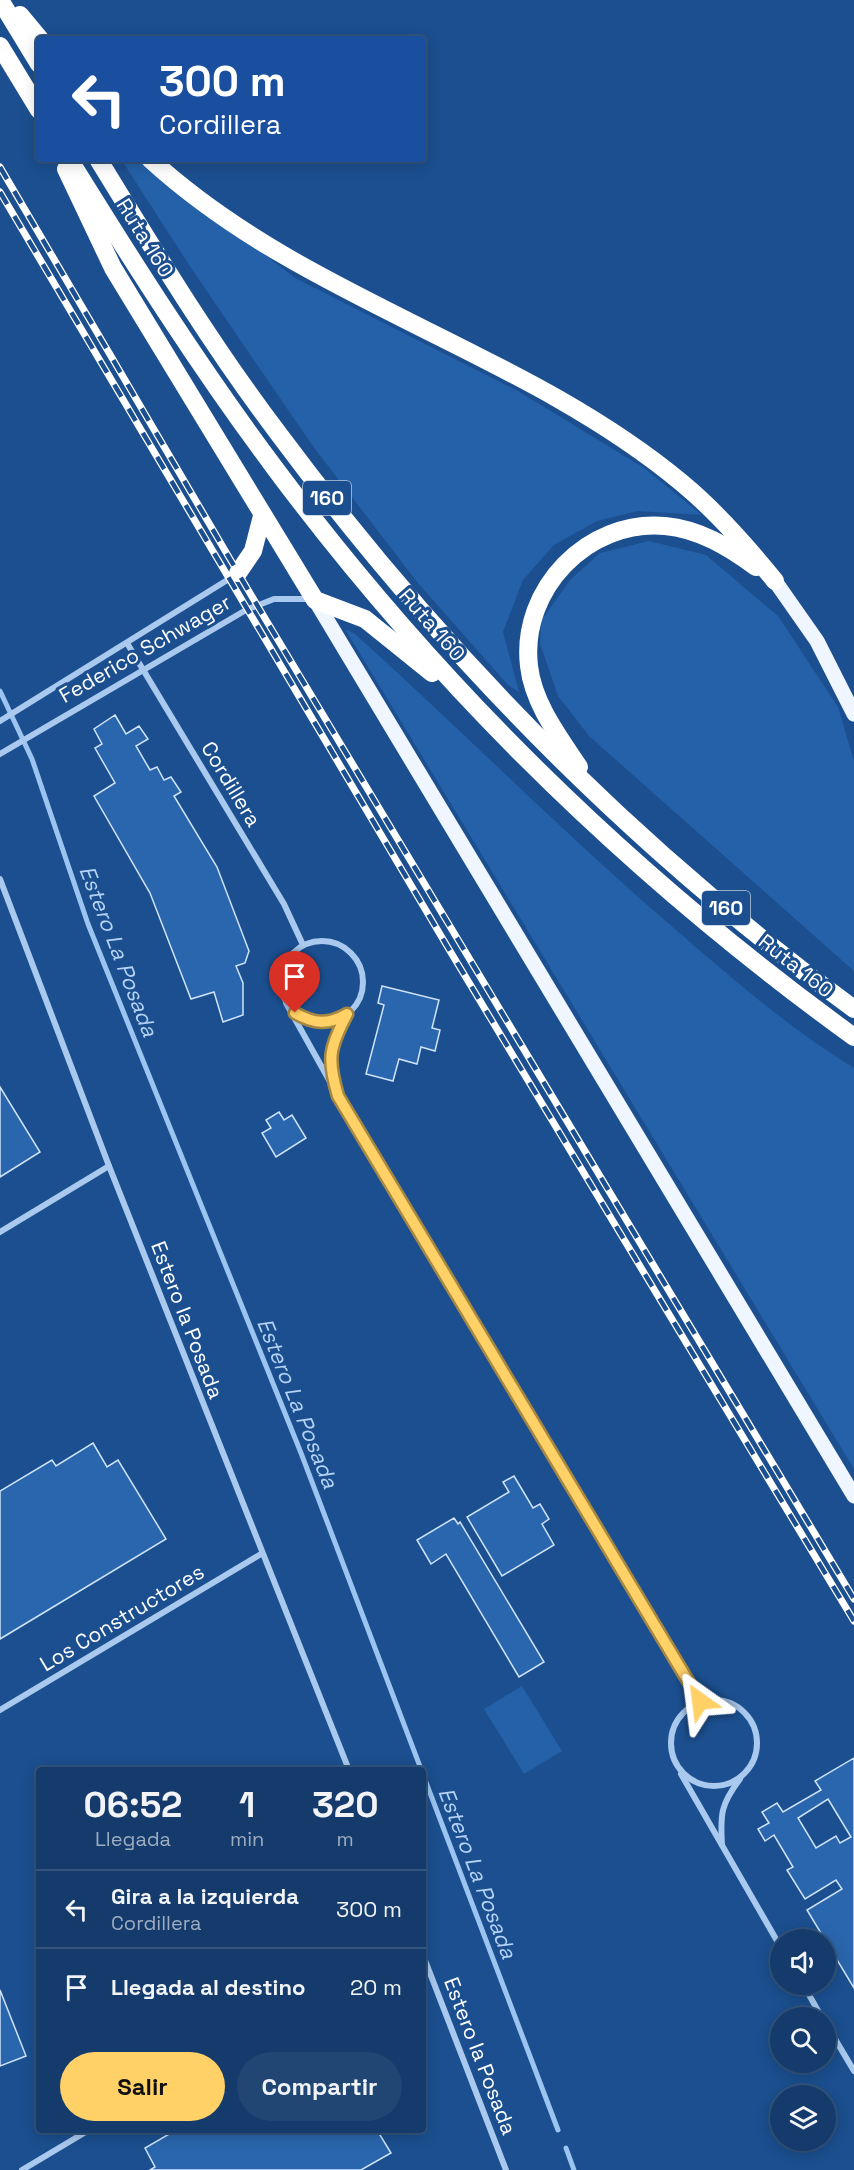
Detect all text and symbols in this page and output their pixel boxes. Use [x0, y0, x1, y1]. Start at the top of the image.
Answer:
text: 300 m [159, 55, 286, 108]
icon: left [60, 60, 138, 138]
text: Cordillera [159, 107, 281, 142]
street label: Ruta 160 [111, 193, 180, 282]
road number: 160 [303, 481, 351, 515]
street label: Ruta 160 [393, 583, 472, 667]
street label: Federico Schwager [54, 588, 236, 709]
street label: Cordillera [195, 736, 267, 831]
water label: Estero La Posada [73, 861, 165, 1041]
road number: 160 [702, 891, 750, 925]
street label: Ruta 160 [753, 928, 839, 1003]
pin [269, 951, 320, 1013]
icon: arrive [278, 960, 311, 993]
street label: Estero la Posada [145, 1237, 230, 1402]
water label: Estero La Posada [251, 1314, 345, 1493]
street label: Los Constructores [35, 1558, 209, 1677]
position arrow [668, 1669, 732, 1733]
text: 06:52 [84, 1782, 183, 1828]
text: 1 [239, 1782, 255, 1828]
text: 320 [312, 1782, 379, 1828]
water label: Estero La Posada [432, 1783, 524, 1963]
text: Llegada [95, 1826, 171, 1852]
text: min [230, 1826, 264, 1852]
text: m [337, 1826, 354, 1852]
text: Gira a la izquierda [111, 1882, 299, 1910]
icon: left [60, 1893, 93, 1926]
text: 300 m [336, 1895, 402, 1923]
text: Cordillera [111, 1910, 202, 1936]
map controls [770, 1929, 836, 2151]
button: sound [770, 1929, 836, 1995]
icon: arrive [60, 1971, 93, 2004]
text: Llegada al destino [111, 1973, 305, 2001]
text: 20 m [350, 1973, 402, 2001]
street label: Estero la Posada [438, 1973, 523, 2138]
button: search [770, 2007, 836, 2073]
button: Salir [60, 2052, 225, 2121]
button: Compartir [237, 2052, 402, 2121]
button: layers [770, 2085, 836, 2151]

